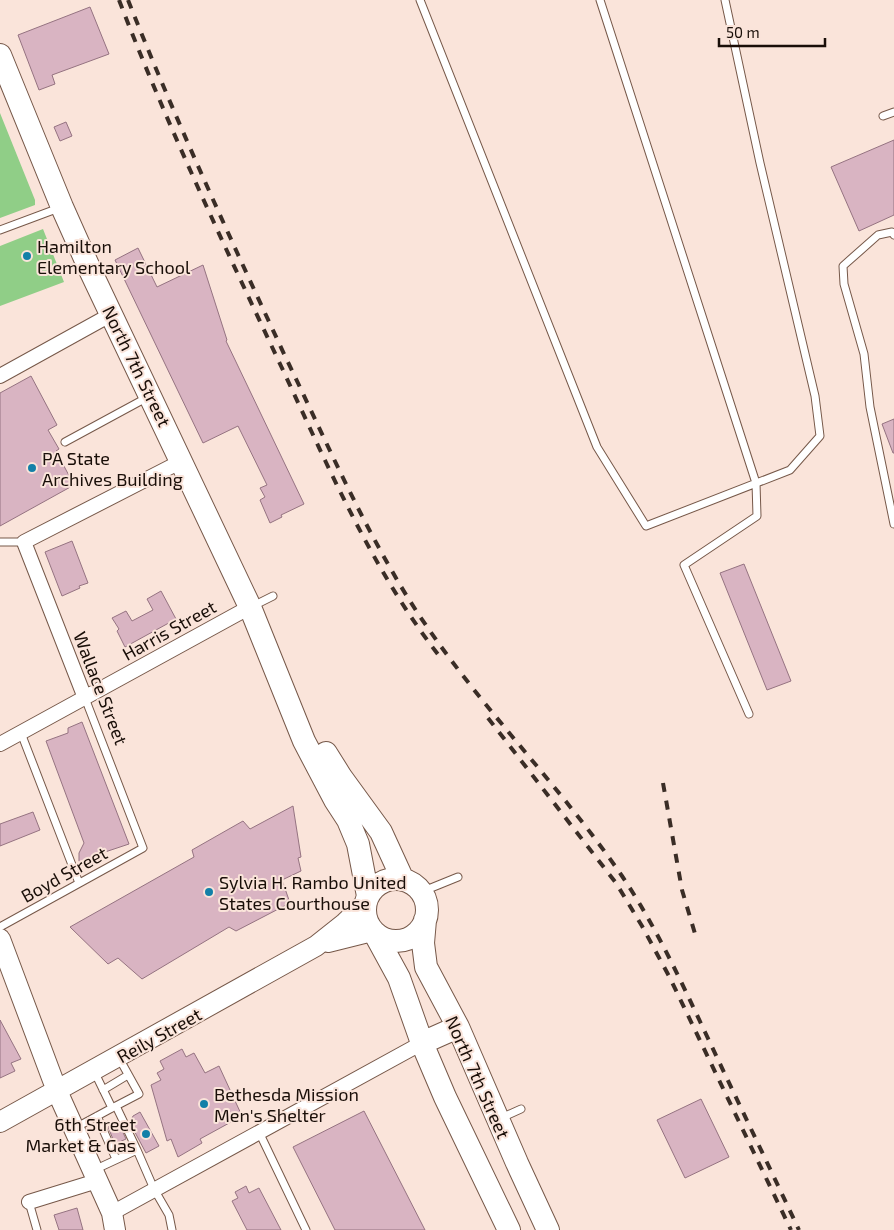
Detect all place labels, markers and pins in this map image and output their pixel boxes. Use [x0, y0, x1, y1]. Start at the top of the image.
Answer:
place label: Hamilton Elementary School [37, 235, 191, 278]
marker: Hamilton Elementary School [21, 250, 33, 262]
place label: PA State Archives Building [42, 447, 183, 490]
marker: PA State Archives Building [26, 462, 38, 474]
place label: Sylvia H. Rambo United States Courthouse [219, 871, 407, 914]
marker: Sylvia H. Rambo United States Courthouse [203, 886, 215, 898]
place label: Bethesda Mission Men's Shelter [214, 1083, 359, 1126]
marker: Bethesda Mission Men's Shelter [198, 1098, 210, 1110]
place label: 6th Street Market & Gas [25, 1113, 136, 1156]
marker: 6th Street Market & Gas [140, 1128, 152, 1140]

